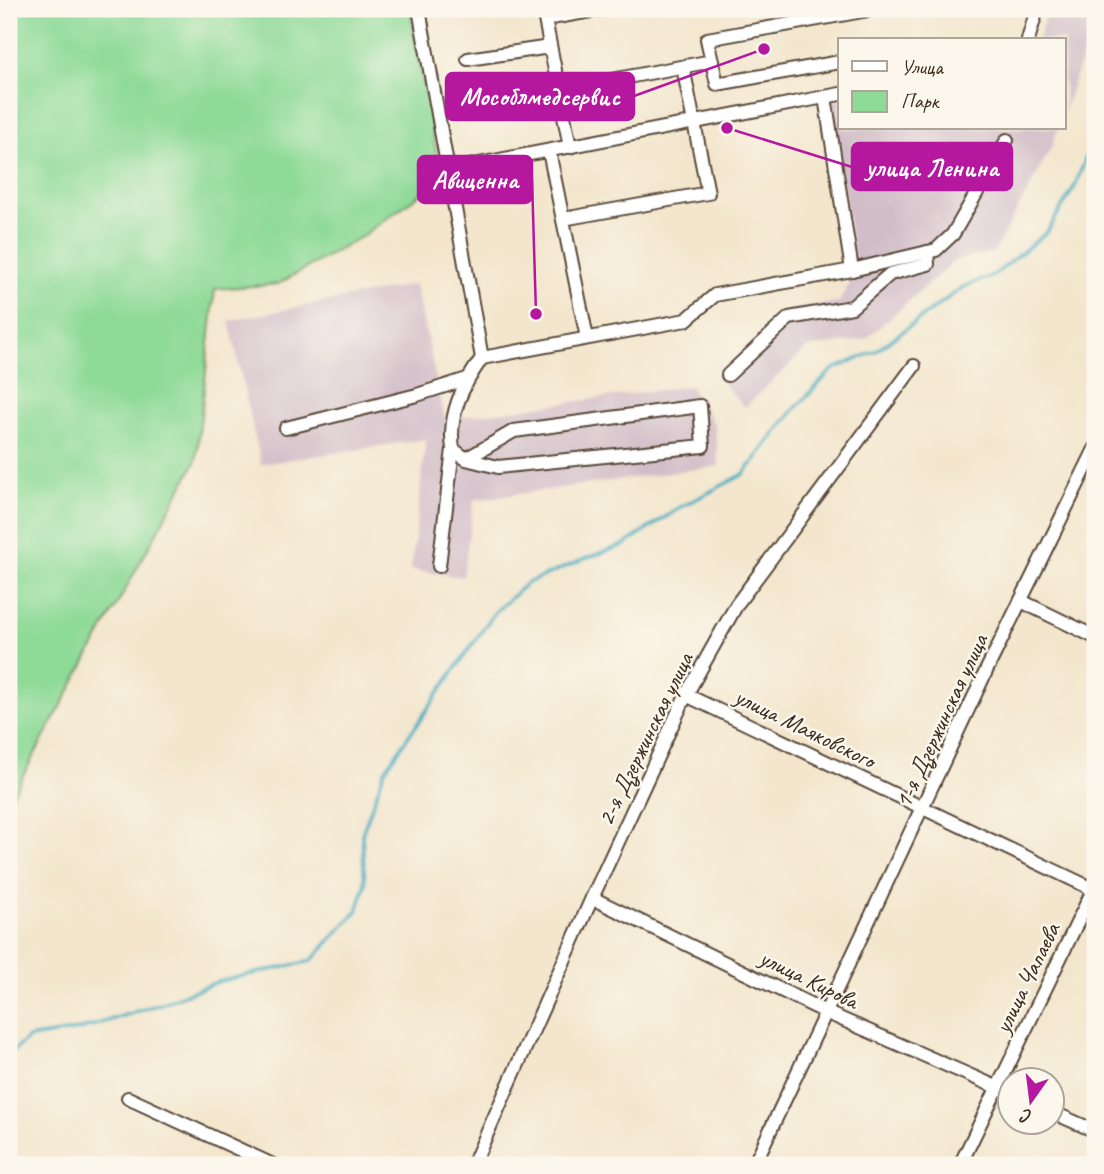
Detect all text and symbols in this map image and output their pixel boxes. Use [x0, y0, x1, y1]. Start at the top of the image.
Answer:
legend [838, 38, 1066, 130]
text: Улица [901, 54, 944, 80]
callout: Мособлмедсервис [446, 73, 634, 120]
text: Мособлмедсервис [460, 80, 620, 113]
text: Парк [901, 88, 941, 114]
callout: улица Ленина [852, 143, 1012, 190]
text: улица Ленина [864, 151, 1001, 184]
callout: Авиценна [418, 156, 532, 203]
text: Авиценна [432, 163, 521, 196]
street label: 1-я Дзержинская улица [888, 628, 996, 813]
street label: 2-я Дзержинская улица [590, 647, 701, 831]
street label: улица Маяковского [728, 680, 882, 776]
street label: улица Чапаева [987, 917, 1067, 1040]
street label: улица Кирова [753, 941, 865, 1017]
north arrow [996, 1066, 1066, 1136]
text: С [1017, 1103, 1035, 1129]

